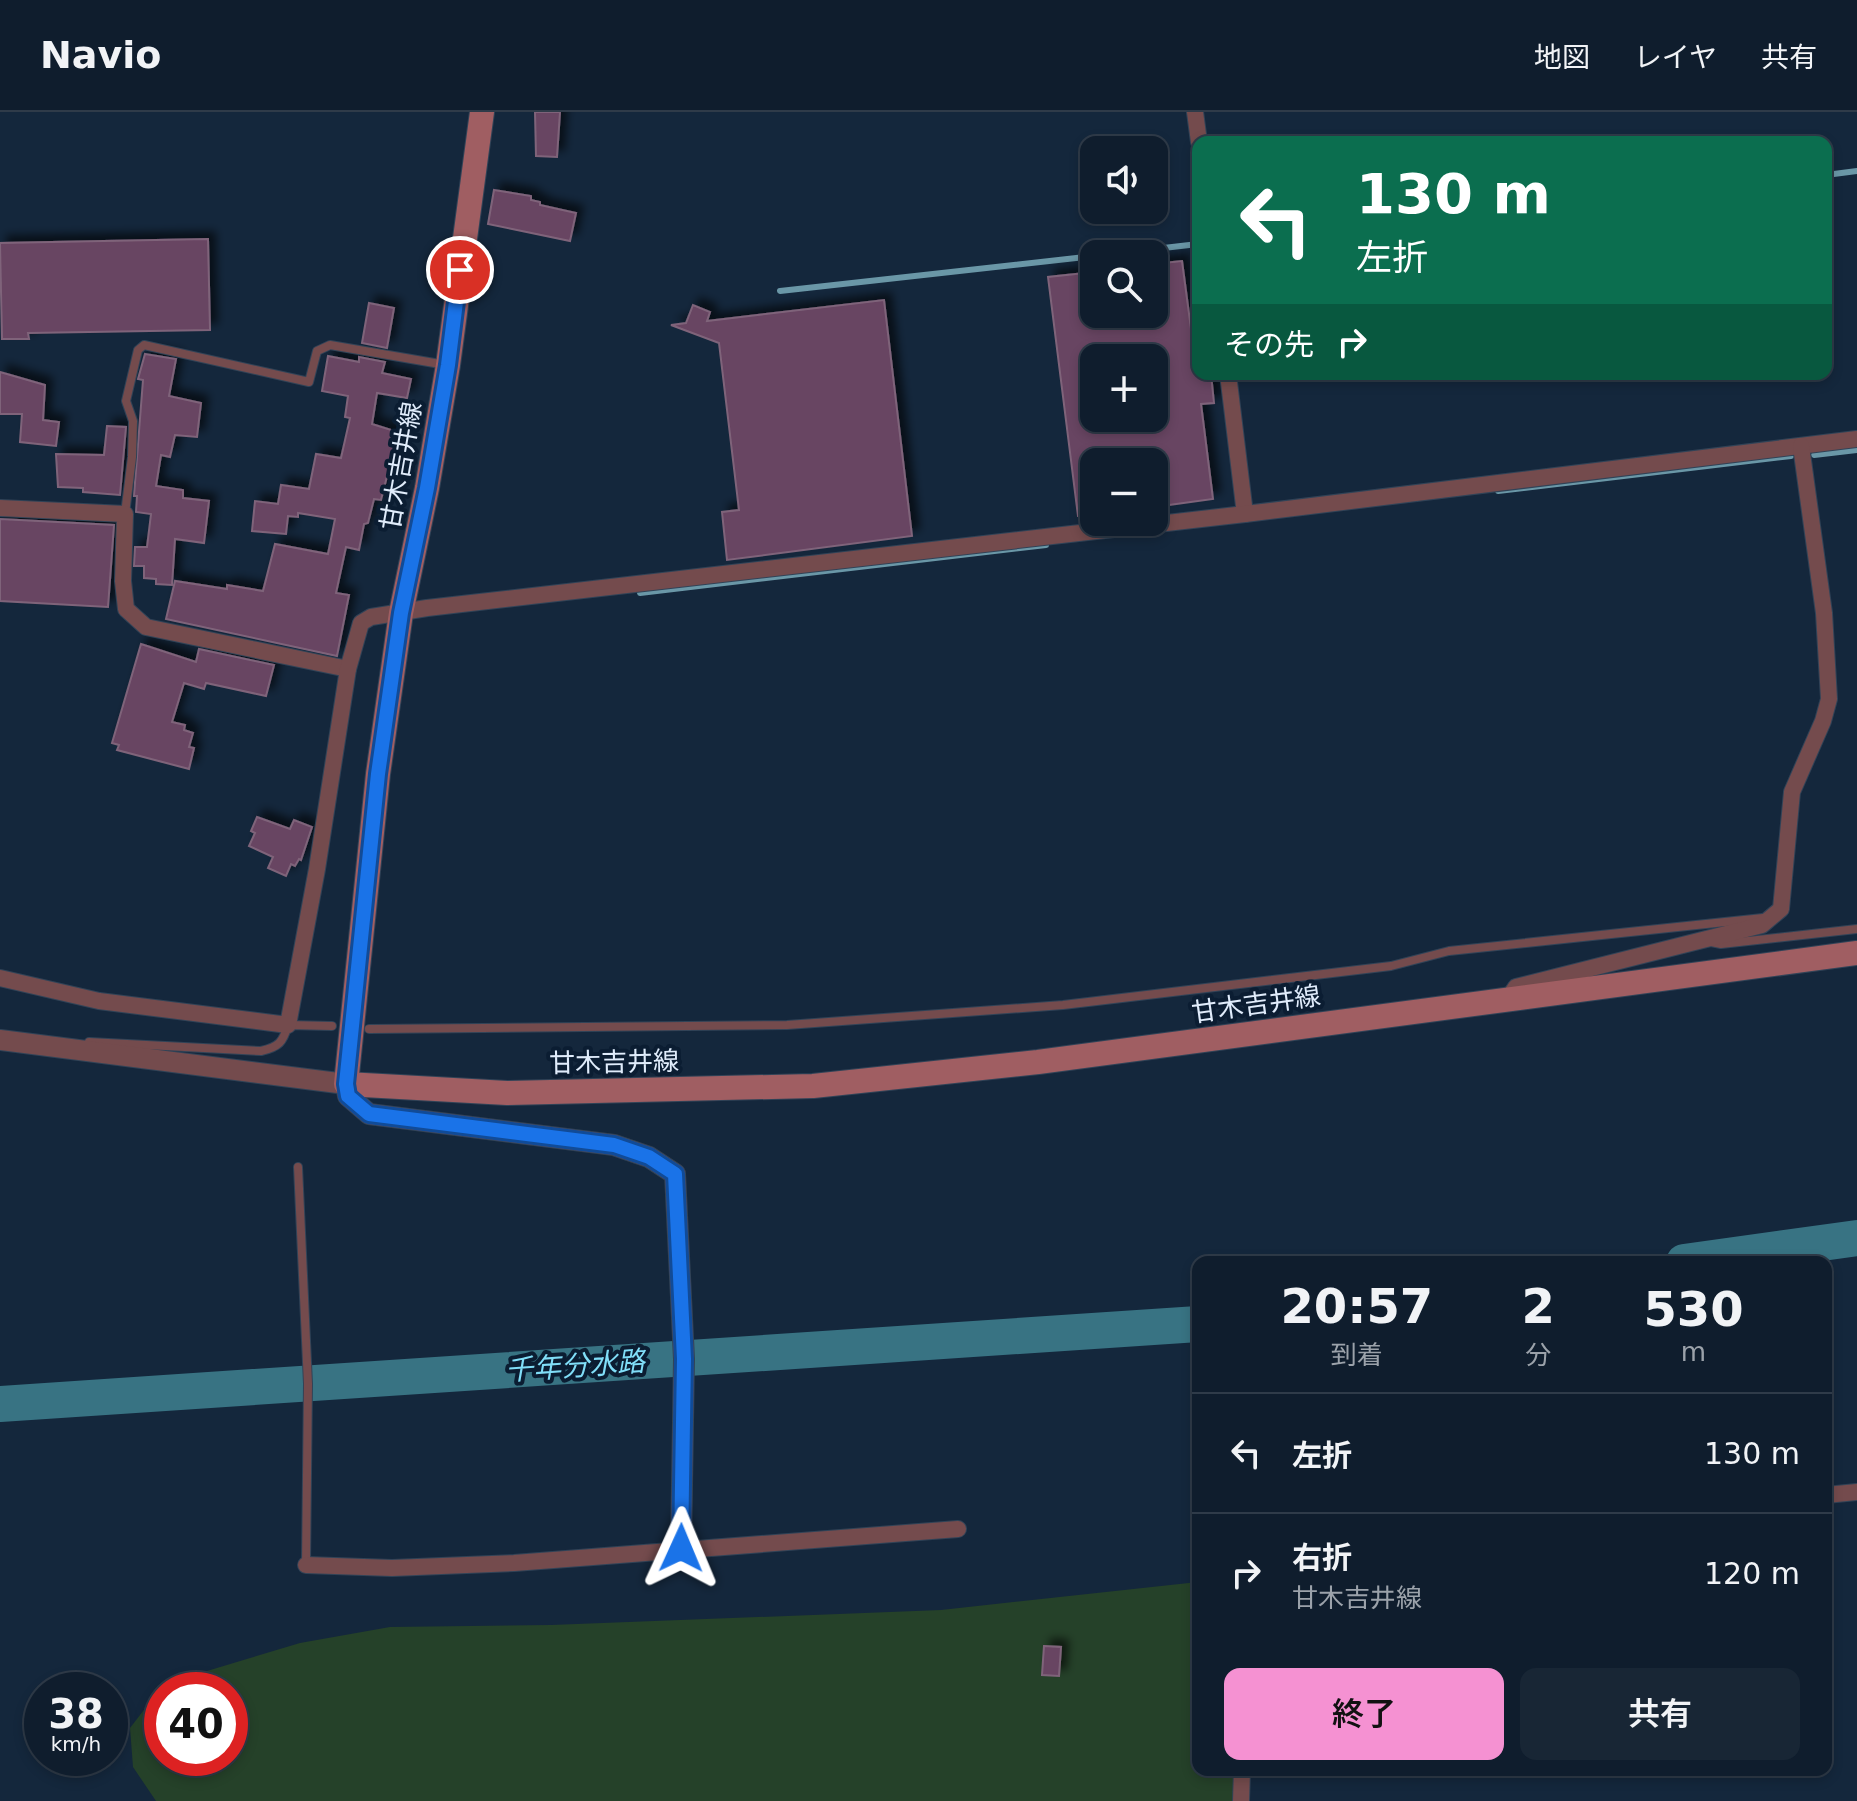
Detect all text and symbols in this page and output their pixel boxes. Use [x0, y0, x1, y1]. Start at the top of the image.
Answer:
text: Navio [40, 33, 161, 77]
text: 地図 [1534, 41, 1590, 74]
text: レイヤ [1634, 41, 1717, 74]
text: 共有 [1761, 41, 1817, 74]
map controls [1080, 136, 1168, 536]
button: sound [1080, 136, 1168, 224]
text: 130 m [1356, 161, 1551, 226]
icon: left [1224, 168, 1328, 272]
pin [426, 236, 494, 304]
text: 左折 [1356, 237, 1428, 278]
button: search [1080, 240, 1168, 328]
icon: arrive [438, 248, 482, 292]
icon: right [1330, 320, 1374, 364]
text: その先 [1224, 327, 1314, 362]
button: + [1080, 344, 1168, 432]
street label: 甘木吉井線 [375, 399, 427, 533]
button: − [1080, 448, 1168, 536]
street label: 甘木吉井線 [1190, 980, 1322, 1028]
street label: 甘木吉井線 [549, 1046, 679, 1078]
text: 20:57 [1280, 1278, 1433, 1334]
text: 2 [1522, 1278, 1555, 1334]
text: 530 [1643, 1281, 1744, 1337]
text: m [1681, 1337, 1706, 1367]
text: 到着 [1331, 1340, 1383, 1370]
text: 分 [1525, 1340, 1551, 1370]
water label: 千年分水路 [504, 1345, 648, 1387]
icon: left [1224, 1431, 1268, 1475]
text: 130 m [1704, 1436, 1800, 1471]
text: 左折 [1292, 1438, 1352, 1473]
position arrow [639, 1506, 723, 1590]
text: 右折 [1292, 1540, 1352, 1575]
icon: right [1224, 1551, 1268, 1595]
text: 120 m [1704, 1556, 1800, 1591]
text: 甘木吉井線 [1292, 1583, 1422, 1613]
button: 終了 [1224, 1668, 1504, 1760]
button: 共有 [1520, 1668, 1800, 1760]
speed limit sign: 40 [144, 1672, 248, 1776]
text: 38 [48, 1691, 104, 1737]
text: km/h [51, 1732, 101, 1756]

